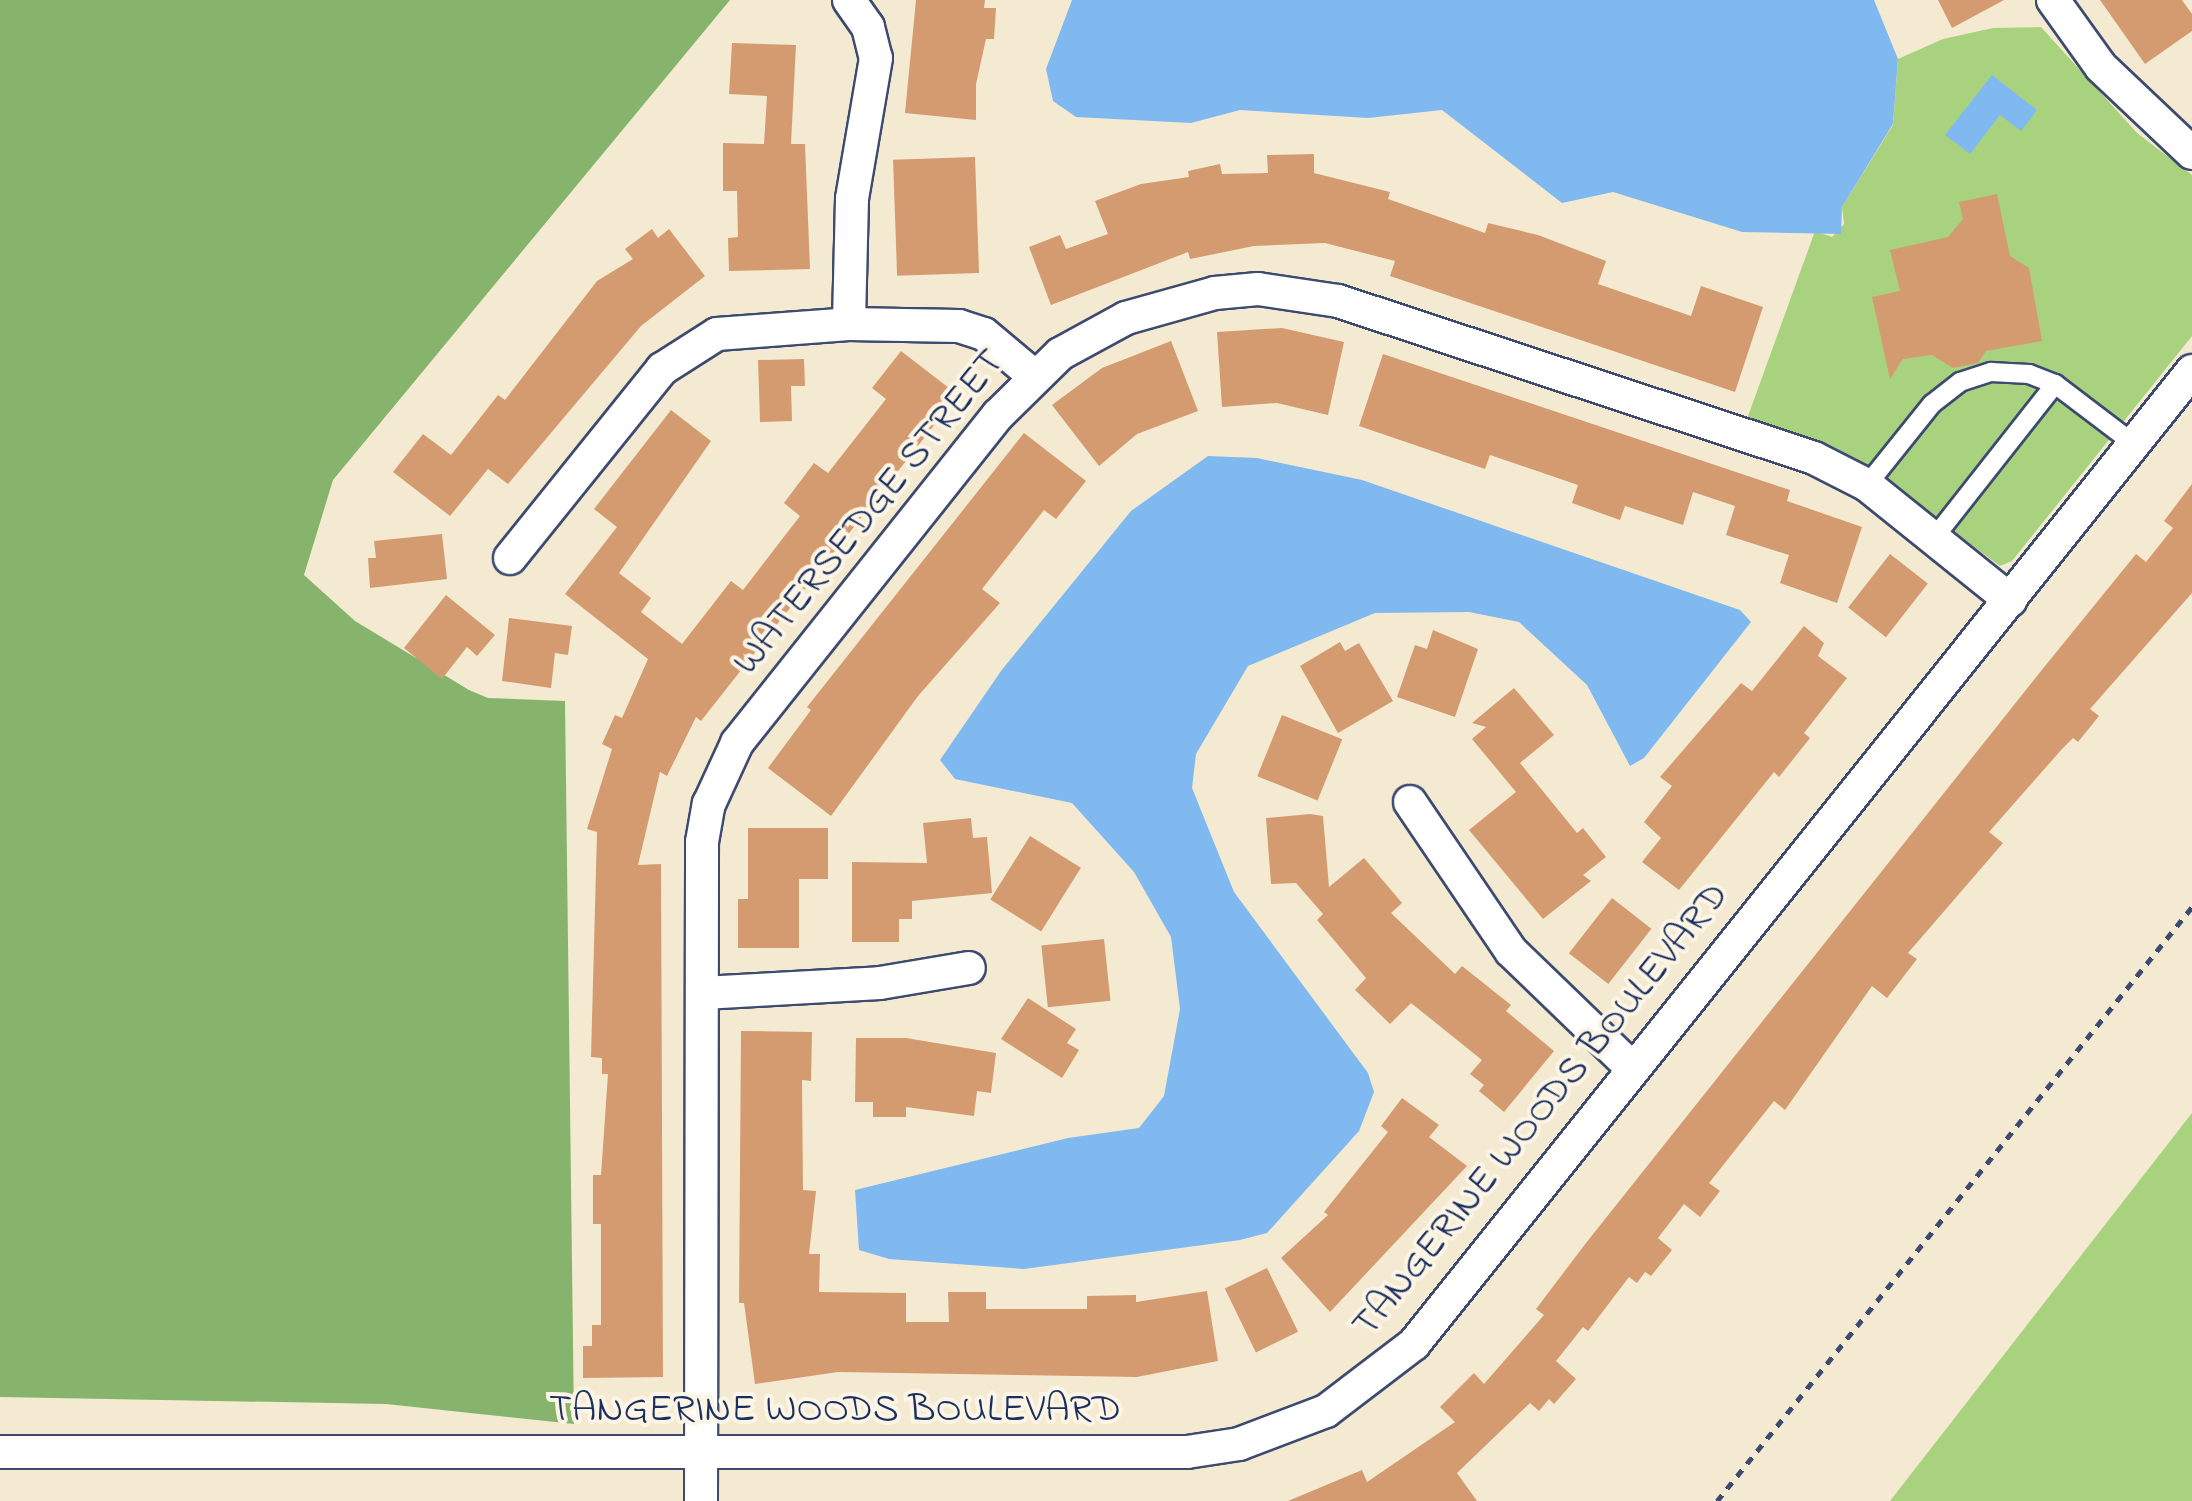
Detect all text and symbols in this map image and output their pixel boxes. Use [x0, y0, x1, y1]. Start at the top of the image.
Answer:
street label: WATERSEDGE STREET [724, 340, 1016, 686]
street label: TANGERINE WOODS BOULEVARD [1343, 874, 1741, 1348]
street label: TANGERINE WOODS BOULEVARD [549, 1387, 1121, 1435]

